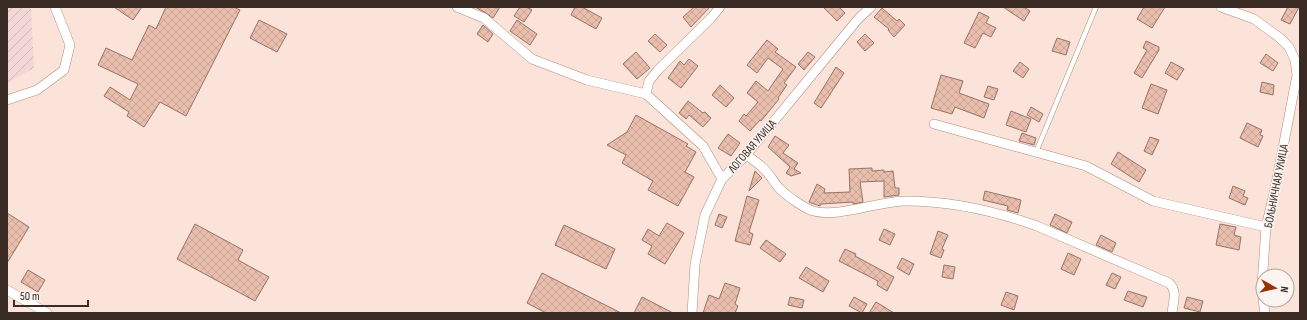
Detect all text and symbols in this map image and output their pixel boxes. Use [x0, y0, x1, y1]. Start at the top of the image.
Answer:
street label: ЛОГОВАЯ УЛИЦА [724, 116, 780, 177]
street label: БОЛЬНИЧНАЯ УЛИЦА [1261, 142, 1292, 229]
north arrow [1255, 268, 1295, 308]
scale bar [14, 282, 88, 308]
text: N [1278, 286, 1291, 293]
text: 50 m [20, 289, 40, 304]

